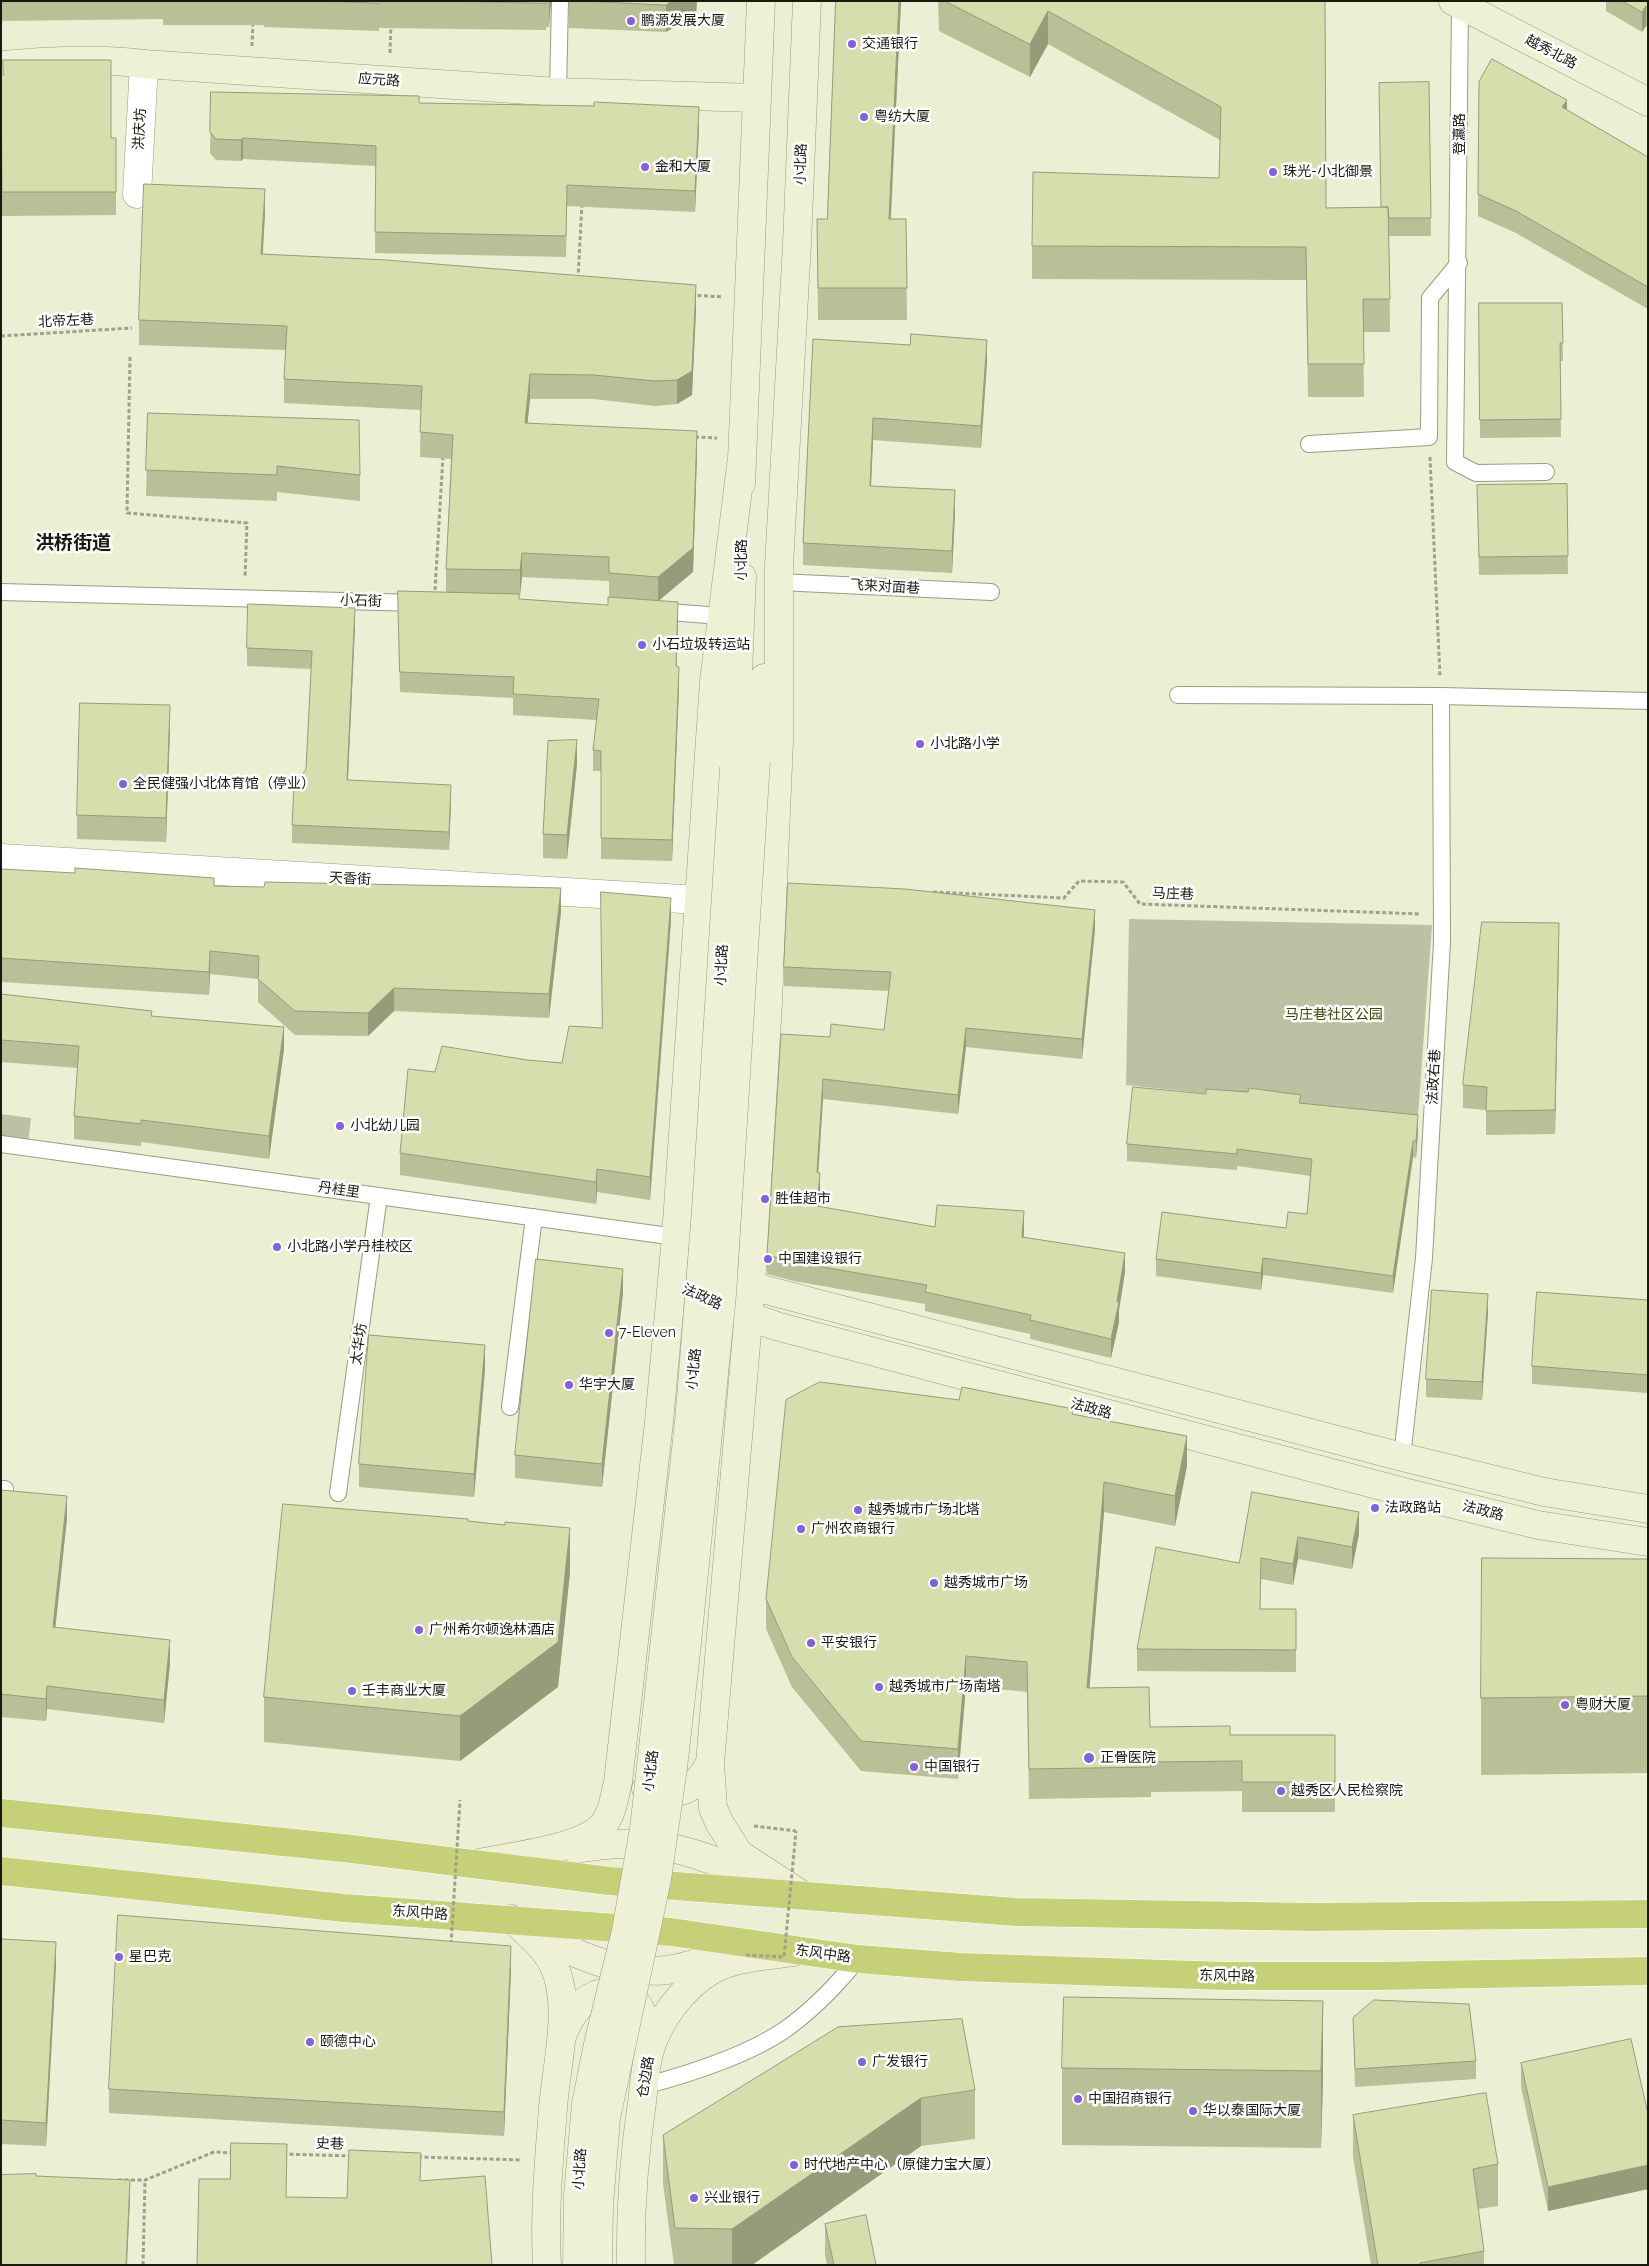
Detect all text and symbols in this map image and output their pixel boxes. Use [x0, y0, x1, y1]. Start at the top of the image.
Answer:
place label: 鹏源发展大厦 [641, 13, 725, 29]
marker: 鹏源发展大厦 [625, 15, 637, 27]
street label: 越秀北路 [1522, 31, 1580, 73]
place label: 交通银行 [862, 36, 918, 52]
marker: 交通银行 [846, 38, 858, 50]
street label: 应元路 [357, 70, 401, 90]
street label: 洪庆坊 [131, 108, 149, 150]
place label: 粤纺大厦 [874, 109, 930, 125]
marker: 粤纺大厦 [858, 111, 870, 123]
street label: 登瀛路 [1452, 113, 1468, 155]
street label: 小北路 [792, 143, 810, 185]
place label: 金和大厦 [655, 159, 711, 175]
marker: 金和大厦 [639, 161, 651, 173]
place label: 珠光-小北御景 [1283, 164, 1373, 180]
marker: 珠光-小北御景 [1267, 166, 1279, 178]
street label: 北帝左巷 [38, 311, 94, 331]
district label: 洪桥街道 [35, 532, 111, 554]
street label: 小北路 [734, 539, 750, 581]
street label: 飞来对面巷 [850, 577, 920, 597]
street label: 小石街 [340, 592, 382, 610]
place label: 小石垃圾转运站 [652, 637, 750, 653]
marker: 小石垃圾转运站 [636, 639, 648, 651]
place label: 小北路小学 [930, 736, 1000, 752]
marker: 小北路小学 [914, 738, 926, 750]
place label: 全民健强小北体育馆（停业） [133, 776, 315, 792]
marker: 全民健强小北体育馆（停业） [117, 778, 129, 790]
street label: 天香街 [329, 870, 371, 888]
street label: 马庄巷 [1152, 885, 1194, 903]
street label: 小北路 [713, 944, 731, 986]
park label: 马庄巷社区公园 [1285, 1007, 1383, 1023]
street label: 法政右巷 [1424, 1049, 1444, 1105]
place label: 小北幼儿园 [350, 1118, 420, 1134]
marker: 小北幼儿园 [334, 1120, 346, 1132]
street label: 丹桂里 [317, 1179, 361, 1201]
place label: 胜佳超市 [775, 1191, 831, 1207]
marker: 胜佳超市 [759, 1193, 771, 1205]
place label: 小北路小学丹桂校区 [287, 1239, 413, 1255]
marker: 小北路小学丹桂校区 [271, 1241, 283, 1253]
place label: 中国建设银行 [778, 1251, 862, 1267]
marker: 中国建设银行 [762, 1253, 774, 1265]
street label: 法政路 [679, 1281, 725, 1313]
street label: 太华坊 [348, 1322, 370, 1366]
place label: 7-Eleven [619, 1325, 676, 1341]
marker: 7-Eleven [603, 1327, 615, 1339]
street label: 小北路 [683, 1347, 705, 1391]
place label: 华宇大厦 [579, 1377, 635, 1393]
marker: 华宇大厦 [563, 1379, 575, 1391]
street label: 法政路 [1069, 1395, 1113, 1423]
street label: 法政路 [1461, 1498, 1505, 1524]
place label: 法政路站 [1385, 1500, 1441, 1516]
place label: 越秀城市广场北塔 [868, 1502, 980, 1518]
marker: 法政路站 [1369, 1502, 1381, 1514]
marker: 越秀城市广场北塔 [852, 1504, 864, 1516]
place label: 广州农商银行 [811, 1521, 895, 1537]
marker: 广州农商银行 [795, 1523, 807, 1535]
place label: 越秀城市广场 [944, 1575, 1028, 1591]
marker: 越秀城市广场 [928, 1577, 940, 1589]
place label: 广州希尔顿逸林酒店 [429, 1622, 555, 1638]
marker: 广州希尔顿逸林酒店 [413, 1624, 425, 1636]
place label: 平安银行 [821, 1635, 877, 1651]
marker: 平安银行 [805, 1637, 817, 1649]
place label: 越秀城市广场南塔 [889, 1679, 1001, 1695]
marker: 越秀城市广场南塔 [873, 1681, 885, 1693]
place label: 壬丰商业大厦 [362, 1683, 446, 1699]
marker: 壬丰商业大厦 [346, 1685, 358, 1697]
place label: 粤财大厦 [1575, 1697, 1631, 1713]
marker: 粤财大厦 [1559, 1699, 1571, 1711]
street label: 小北路 [640, 1749, 662, 1793]
place label: 正骨医院 [1100, 1750, 1156, 1766]
marker: 正骨医院 [1082, 1751, 1096, 1765]
place label: 中国银行 [924, 1759, 980, 1775]
marker: 中国银行 [908, 1761, 920, 1773]
place label: 越秀区人民检察院 [1291, 1783, 1403, 1799]
marker: 越秀区人民检察院 [1275, 1785, 1287, 1797]
street label: 东风中路 [391, 1903, 449, 1923]
street label: 东风中路 [794, 1942, 852, 1966]
place label: 星巴克 [129, 1949, 171, 1965]
marker: 星巴克 [113, 1951, 125, 1963]
street label: 东风中路 [1199, 1967, 1255, 1985]
place label: 颐德中心 [320, 2034, 376, 2050]
marker: 颐德中心 [304, 2036, 316, 2048]
place label: 广发银行 [872, 2054, 928, 2070]
street label: 仓边路 [634, 2055, 658, 2099]
marker: 广发银行 [856, 2056, 868, 2068]
place label: 中国招商银行 [1088, 2091, 1172, 2107]
marker: 中国招商银行 [1072, 2093, 1084, 2105]
place label: 华以泰国际大厦 [1203, 2103, 1301, 2119]
marker: 华以泰国际大厦 [1187, 2105, 1199, 2117]
street label: 史巷 [316, 2135, 344, 2153]
street label: 小北路 [570, 2147, 590, 2191]
place label: 时代地产中心（原健力宝大厦） [804, 2157, 1000, 2173]
marker: 时代地产中心（原健力宝大厦） [788, 2159, 800, 2171]
place label: 兴业银行 [704, 2190, 760, 2206]
marker: 兴业银行 [688, 2192, 700, 2204]

